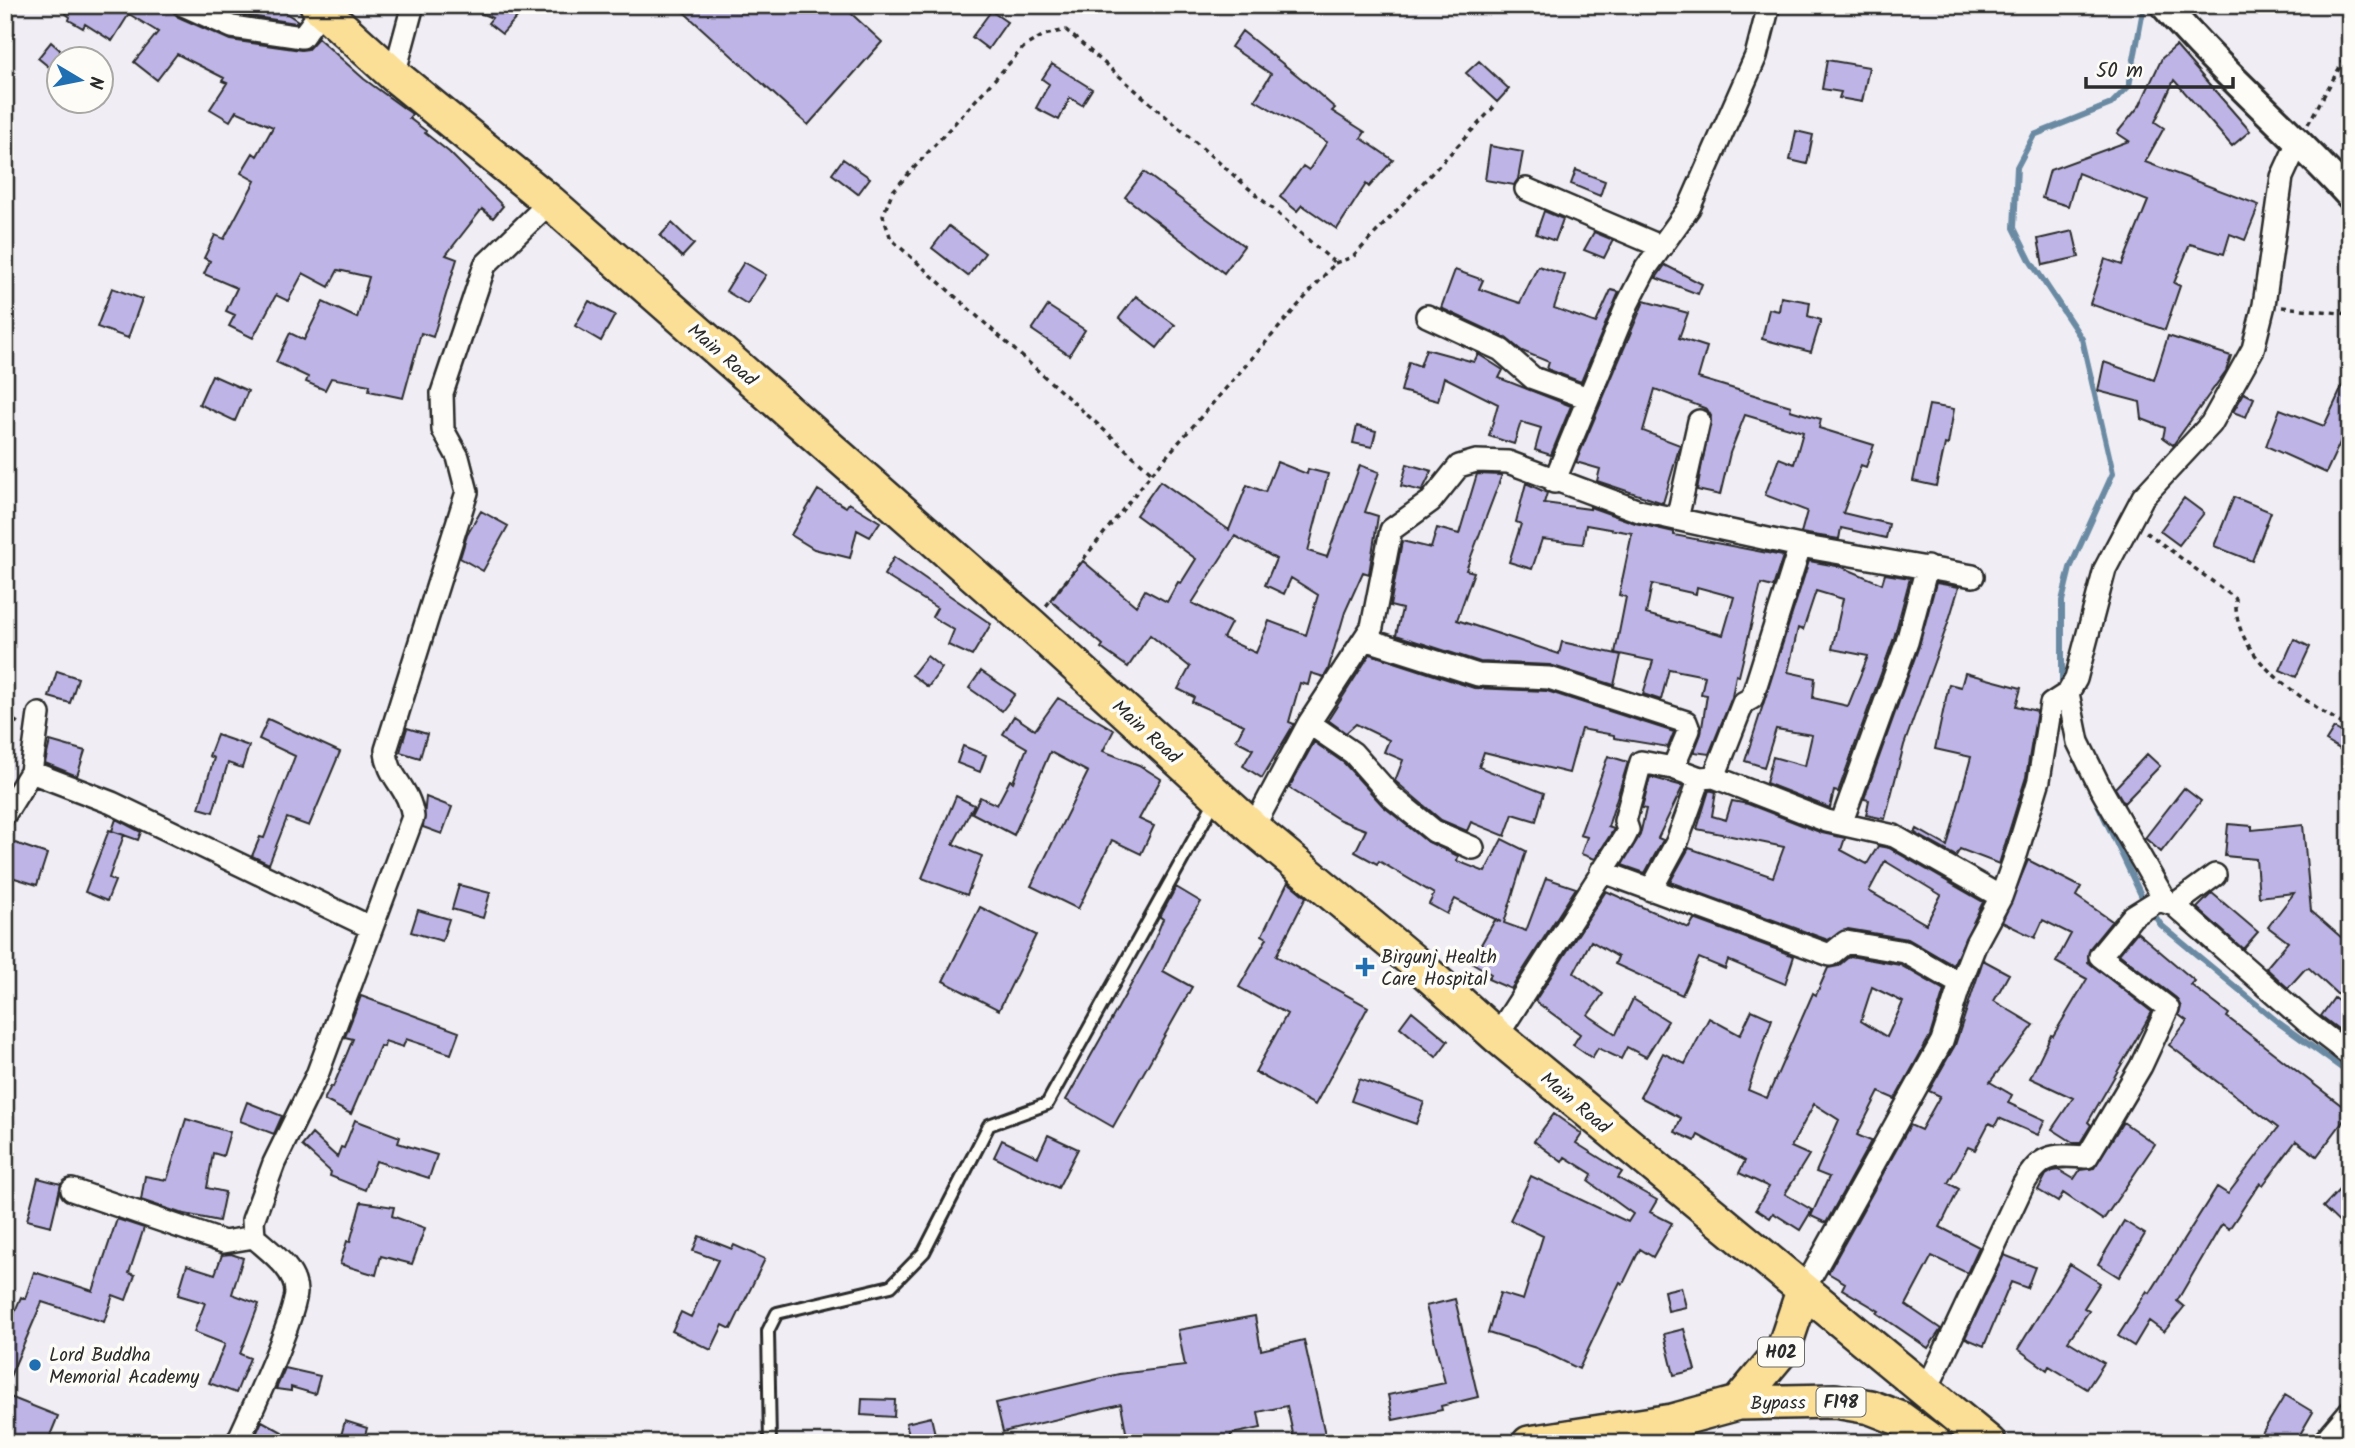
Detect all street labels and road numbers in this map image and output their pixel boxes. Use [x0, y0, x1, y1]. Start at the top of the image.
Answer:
street label: Main Road [680, 317, 764, 395]
street label: Main Road [1104, 693, 1187, 772]
street label: Main Road [1533, 1065, 1617, 1142]
road number: H02 [1758, 1338, 1804, 1366]
road number: F198 [1816, 1387, 1866, 1416]
street label: Bypass [1750, 1389, 1806, 1419]

